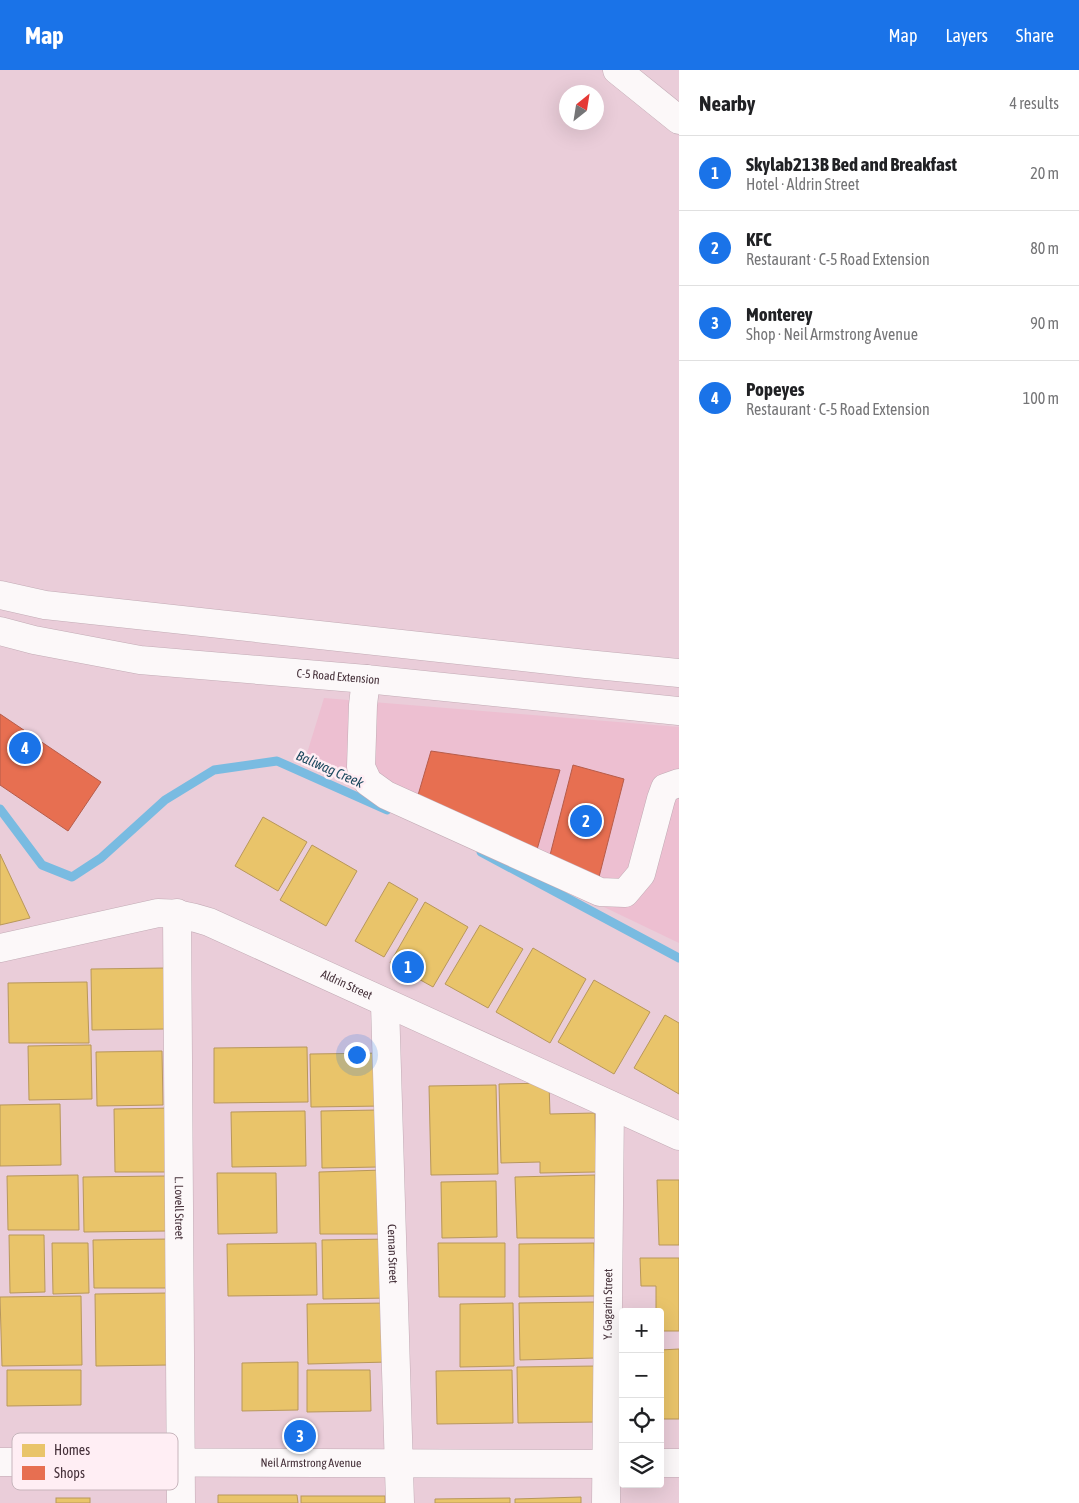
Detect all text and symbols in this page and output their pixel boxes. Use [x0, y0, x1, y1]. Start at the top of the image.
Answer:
text: Map [25, 22, 64, 49]
text: Map [888, 25, 917, 46]
text: Layers [945, 25, 988, 46]
text: Share [1016, 25, 1054, 46]
north arrow [559, 85, 604, 130]
text: Nearby [699, 91, 755, 115]
text: 4 results [1009, 94, 1059, 112]
text: Skylab213B Bed and Breakfast [746, 153, 957, 175]
text: 1 [711, 164, 719, 182]
text: 20 m [1030, 164, 1059, 182]
text: Hotel · Aldrin Street [746, 175, 860, 193]
text: KFC [746, 228, 772, 250]
text: 2 [711, 239, 719, 257]
text: 80 m [1030, 239, 1059, 257]
text: Restaurant · C-5 Road Extension [746, 250, 930, 268]
text: Monterey [746, 303, 813, 325]
text: 3 [711, 314, 719, 332]
text: 90 m [1030, 314, 1059, 332]
text: Shop · Neil Armstrong Avenue [746, 325, 918, 343]
text: Popeyes [746, 378, 804, 400]
text: 4 [711, 389, 719, 407]
text: 100 m [1023, 389, 1059, 407]
text: Restaurant · C-5 Road Extension [746, 400, 930, 418]
street label: C-5 Road Extension [296, 666, 381, 687]
pin: 4 [9, 729, 41, 767]
water label: Baliwag Creek [294, 747, 367, 791]
pin: 2 [570, 802, 602, 840]
pin: 1 [392, 948, 424, 986]
street label: Aldrin Street [319, 967, 375, 1003]
your location [344, 1042, 370, 1068]
street label: L. Lovell Street [172, 1176, 186, 1240]
street label: Cernan Street [385, 1224, 400, 1284]
street label: Y. Gagarin Street [601, 1268, 615, 1340]
map controls [619, 1308, 664, 1488]
button: + [619, 1308, 664, 1353]
button: − [619, 1353, 664, 1398]
button: locate [619, 1398, 664, 1443]
pin: 3 [284, 1417, 316, 1455]
legend [12, 1433, 178, 1490]
text: Homes [54, 1442, 90, 1458]
button: layers [619, 1443, 664, 1488]
street label: Neil Armstrong Avenue [260, 1456, 362, 1470]
text: Shops [54, 1465, 85, 1481]

